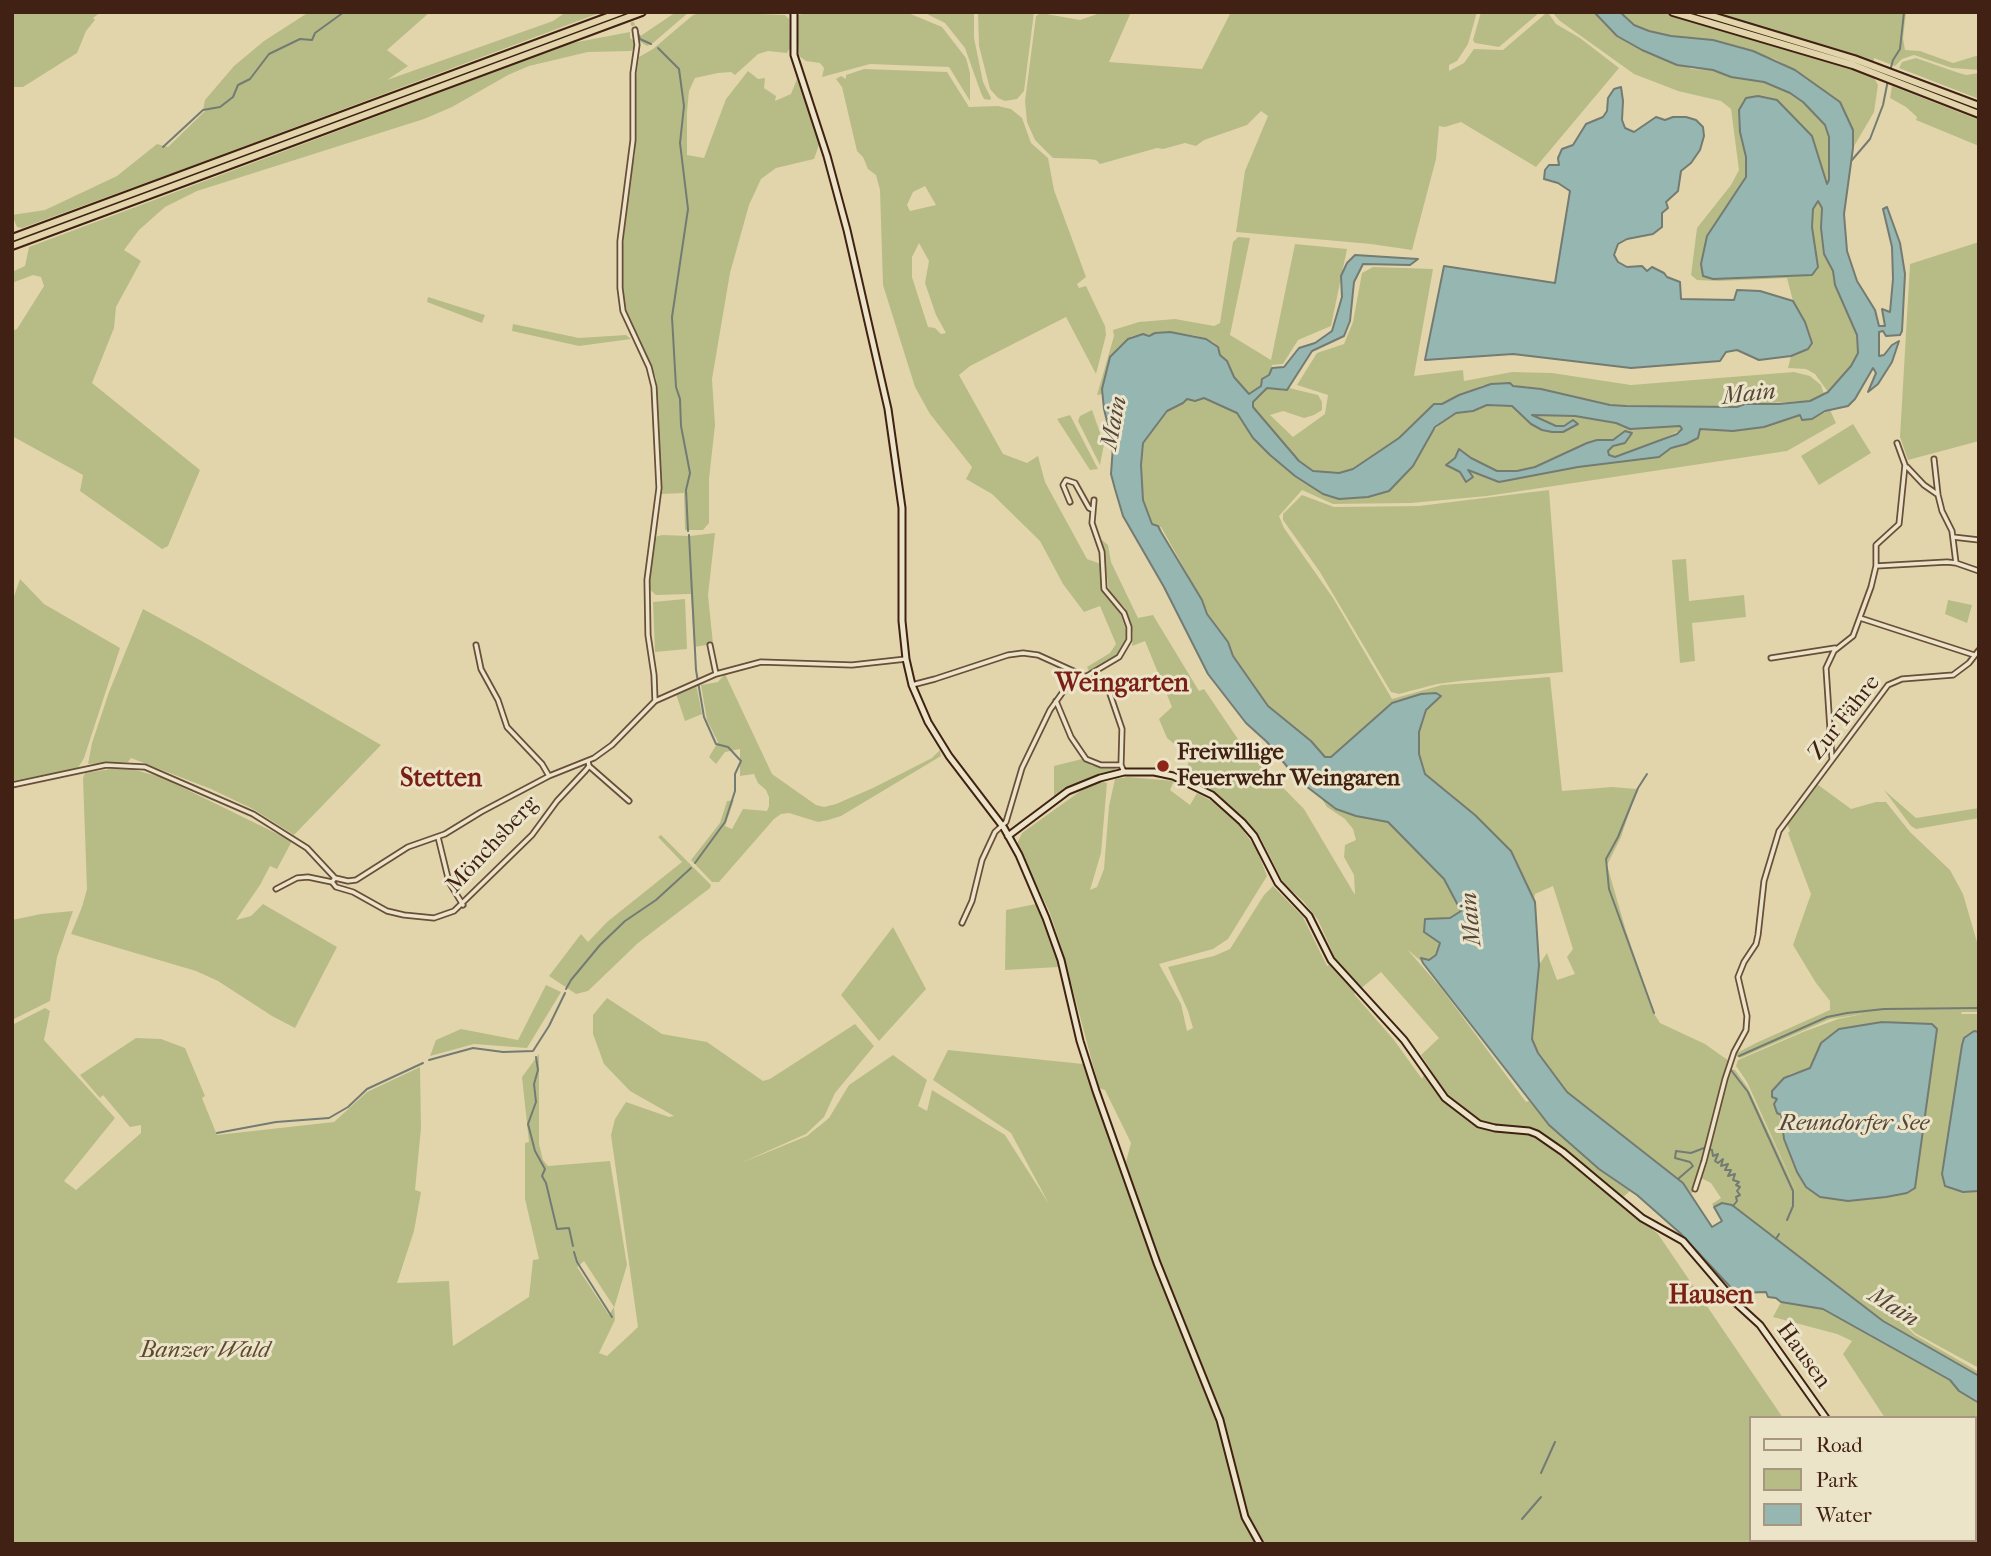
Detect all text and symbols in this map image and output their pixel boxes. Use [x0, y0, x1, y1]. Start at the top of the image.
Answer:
water label: Main [1721, 378, 1777, 412]
water label: Main [1096, 394, 1134, 452]
district label: Weingarten [1055, 669, 1189, 701]
street label: Zur Fähre [1803, 670, 1887, 766]
place label: Freiwillige Feuerwehr Weingaren [1177, 739, 1400, 793]
marker: Freiwillige Feuerwehr Weingaren [1155, 758, 1171, 774]
district label: Stetten [400, 764, 482, 796]
street label: Mönchsberg [441, 791, 545, 899]
water label: Main [1455, 891, 1489, 947]
water label: Reundorfer See [1779, 1110, 1929, 1138]
district label: Hausen [1669, 1281, 1753, 1313]
water label: Main [1863, 1282, 1923, 1334]
street label: Hausen [1770, 1318, 1836, 1394]
park label: Banzer Wald [140, 1337, 270, 1365]
legend [1750, 1416, 1977, 1542]
text: Road [1816, 1433, 1863, 1457]
text: Park [1816, 1468, 1858, 1492]
text: Water [1816, 1503, 1872, 1527]

